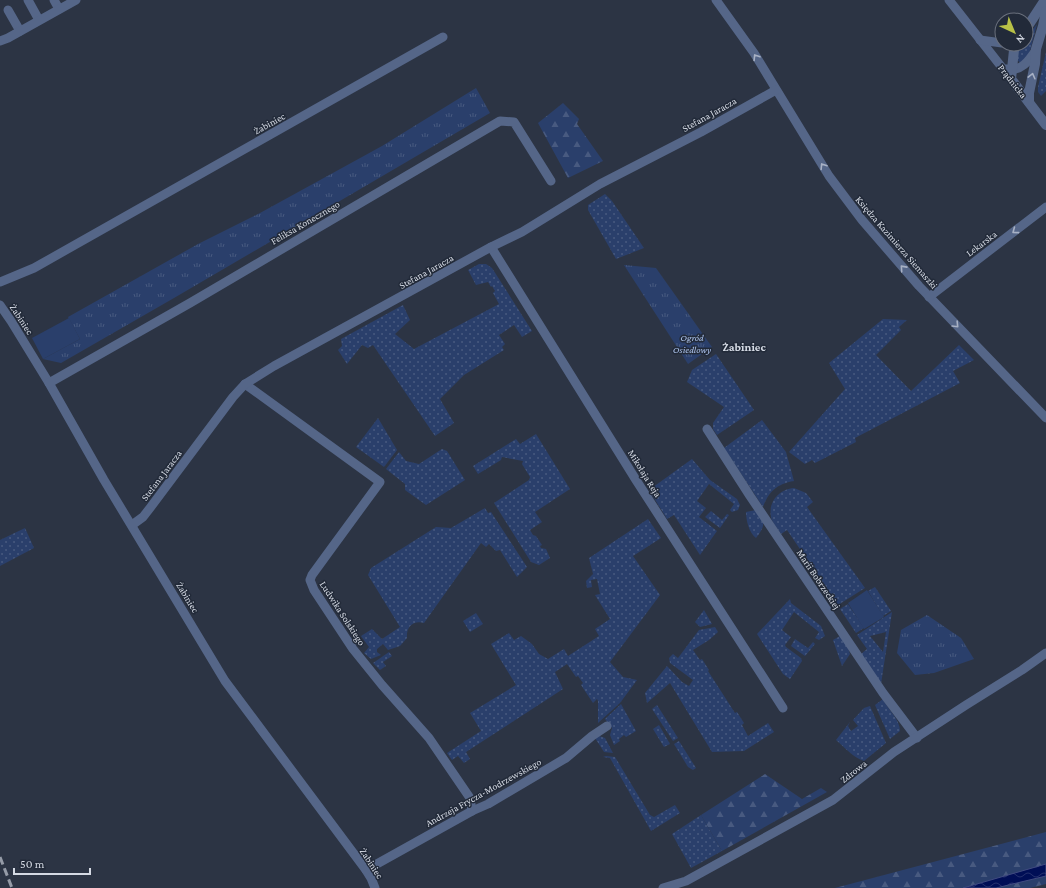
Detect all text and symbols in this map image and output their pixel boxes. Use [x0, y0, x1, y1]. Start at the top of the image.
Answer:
north arrow [994, 12, 1034, 52]
text: N [1014, 32, 1028, 46]
one-way arrow [753, 54, 760, 61]
street label: Prądnicka [996, 62, 1029, 101]
one-way arrow [1028, 72, 1036, 79]
street label: Stefana Jaracza [680, 95, 739, 134]
street label: Żabiniec [252, 110, 288, 137]
one-way arrow [820, 163, 828, 170]
street label: Księdza Kazimierza Siemaszki [853, 194, 940, 291]
street label: Feliksa Konecznego [269, 198, 342, 247]
one-way arrow [1012, 226, 1019, 233]
street label: Lekarska [964, 228, 999, 258]
street label: Stefana Jaracza [397, 252, 456, 291]
one-way arrow [901, 265, 908, 272]
street label: Żabiniec [8, 302, 36, 337]
one-way arrow [951, 320, 959, 328]
park label: Ogród Osiedlowy [673, 332, 711, 355]
district label: Żabiniec [722, 340, 766, 354]
street label: Stefana Jaracza [139, 448, 184, 503]
street label: Mikołaja Reja [625, 448, 664, 500]
street label: Marii Bobrzeckiej [794, 547, 843, 612]
street label: Ludwika Solskiego [318, 579, 367, 648]
street label: Żabiniec [174, 580, 202, 615]
street label: Andrzeja Frycza-Modrzewskiego [424, 756, 543, 830]
street label: Zdrowa [838, 757, 869, 785]
street label: Żabiniec [358, 846, 386, 881]
scale bar [14, 850, 90, 876]
text: 50 m [20, 857, 45, 871]

